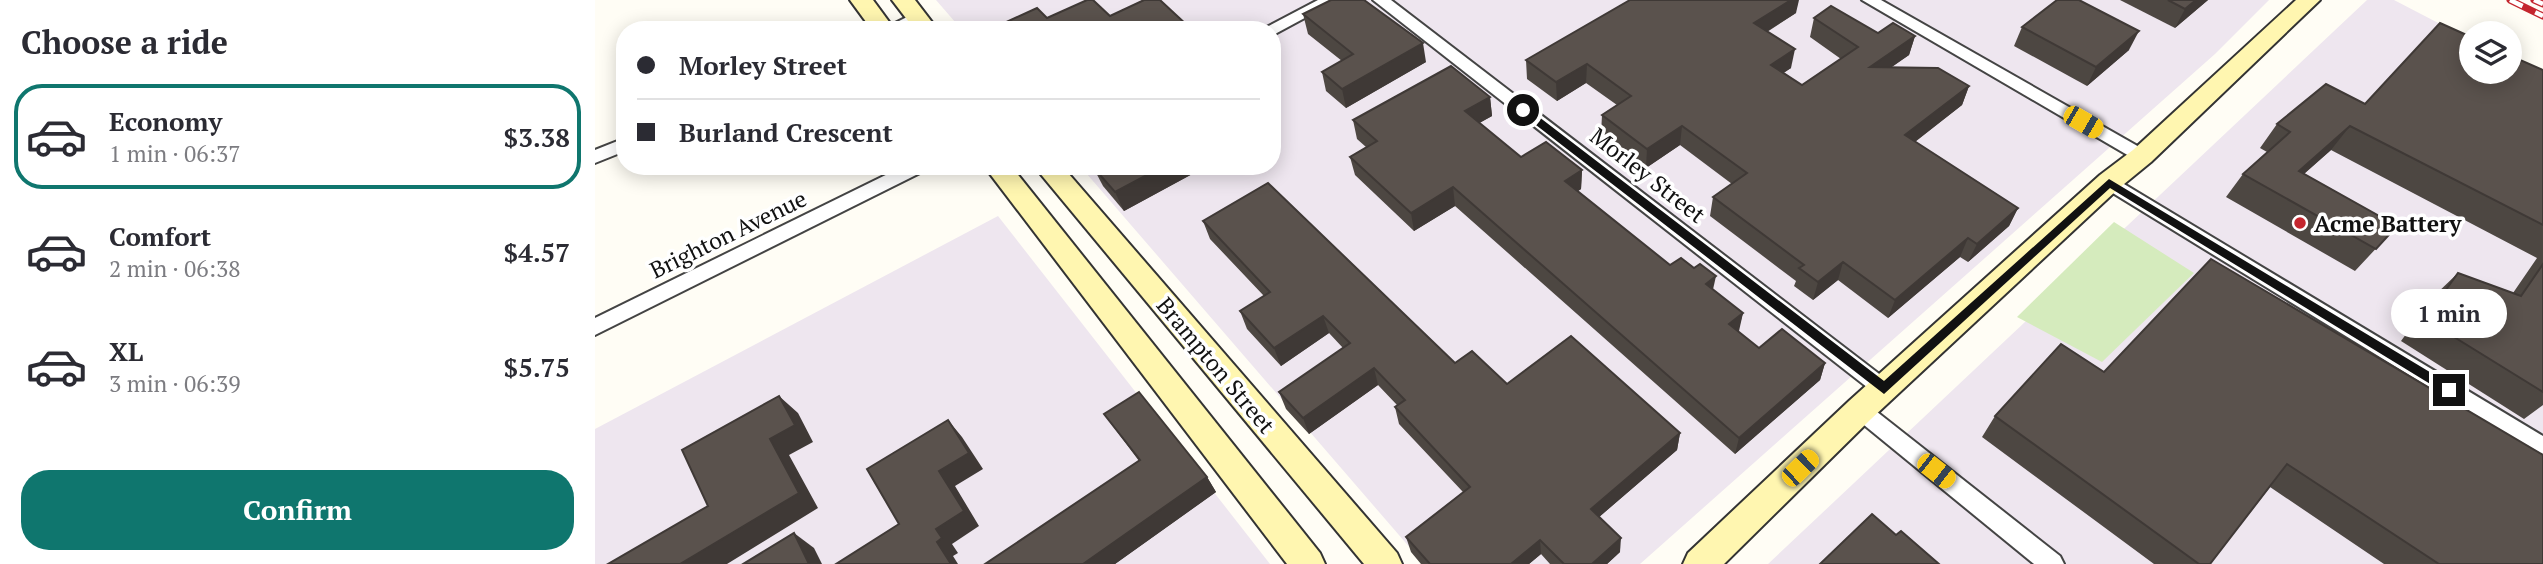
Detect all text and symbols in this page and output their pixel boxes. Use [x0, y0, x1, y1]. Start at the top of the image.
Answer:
text: Choose a ride [21, 21, 228, 63]
map controls [2459, 21, 2522, 84]
button: layers [2459, 21, 2522, 84]
text: Morley Street [679, 48, 847, 82]
route start [1507, 94, 1539, 126]
car [2060, 102, 2107, 142]
text: Economy [109, 104, 222, 138]
icon: car [25, 105, 88, 168]
text: Burland Crescent [679, 115, 893, 149]
text: $3.38 [504, 120, 570, 154]
street label: Morley Street [1584, 120, 1712, 230]
text: 1 min · 06:37 [109, 138, 241, 169]
street label: Brighton Avenue [644, 183, 812, 285]
place label: Acme Battery [2314, 208, 2462, 239]
marker: Acme Battery [2292, 215, 2308, 231]
text: Comfort [109, 219, 211, 253]
icon: car [25, 220, 88, 283]
text: $4.57 [504, 235, 570, 269]
text: 2 min · 06:38 [109, 253, 241, 284]
callout: 1 min [2391, 288, 2507, 338]
street label: Brampton Street [1150, 290, 1283, 440]
text: 1 min [2418, 298, 2480, 329]
text: XL [109, 334, 143, 368]
icon: car [25, 335, 88, 398]
text: $5.75 [504, 350, 570, 384]
text: 3 min · 06:39 [109, 368, 241, 399]
route end [2433, 374, 2465, 406]
car [1778, 446, 1823, 490]
car [1913, 450, 1960, 492]
button: Confirm [21, 470, 574, 550]

